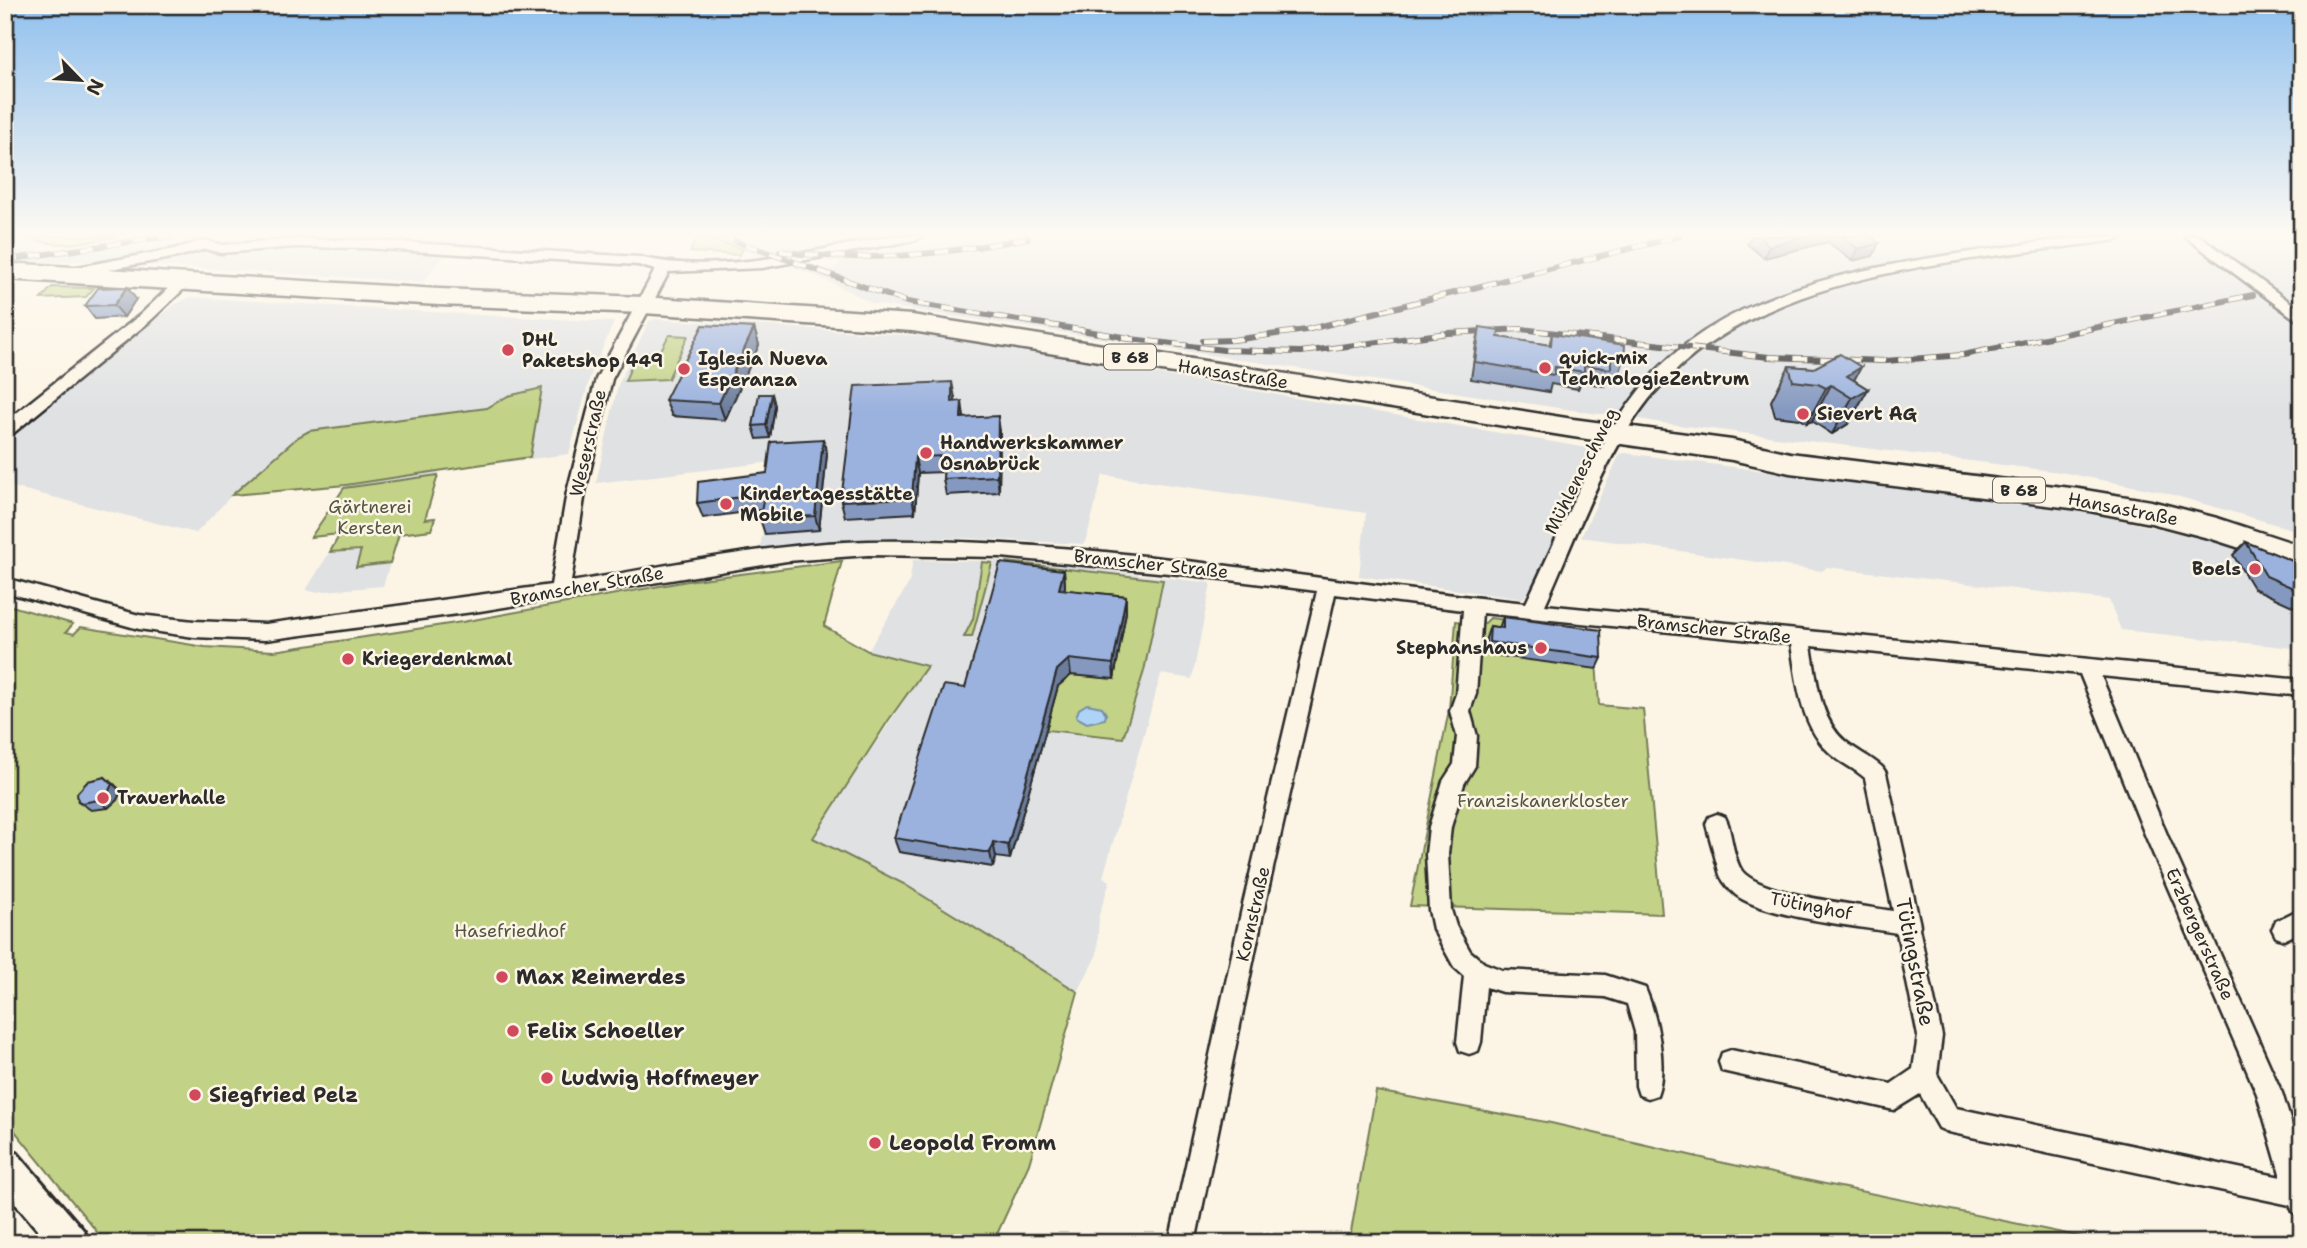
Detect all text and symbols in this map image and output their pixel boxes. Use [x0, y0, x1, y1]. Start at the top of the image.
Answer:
north arrow [46, 46, 116, 116]
text: N [80, 75, 109, 99]
place label: DHL Paketshop 449 [522, 328, 663, 373]
marker: DHL Paketshop 449 [500, 342, 516, 358]
road number: B 68 [1104, 344, 1156, 370]
place label: quick-mix TechnologieZentrum [1559, 346, 1750, 391]
place label: Iglesia Nueva Esperanza [698, 347, 828, 392]
street label: Hansastraße [1176, 353, 1290, 395]
marker: quick-mix TechnologieZentrum [1537, 360, 1553, 376]
marker: Iglesia Nueva Esperanza [676, 361, 692, 377]
street label: Weserstraße [564, 387, 612, 499]
place label: Sievert AG [1817, 402, 1918, 426]
street label: Mühleneschweg [1539, 403, 1623, 539]
marker: Sievert AG [1795, 406, 1811, 422]
place label: Handwerkskammer Osnabrück [940, 431, 1124, 476]
marker: Handwerkskammer Osnabrück [918, 445, 934, 461]
road number: B 68 [1993, 477, 2045, 503]
place label: Kindertagesstätte Mobile [740, 482, 913, 527]
street label: Hansastraße [2066, 487, 2180, 531]
park label: Gärtnerei Kersten [328, 495, 412, 540]
marker: Kindertagesstätte Mobile [718, 496, 734, 512]
street label: Bramscher Straße [1073, 544, 1229, 584]
place label: Boels [2192, 557, 2241, 581]
street label: Bramscher Straße [508, 561, 666, 611]
marker: Boels [2247, 561, 2263, 577]
street label: Bramscher Straße [1636, 609, 1792, 649]
place label: Stephanshaus [1396, 636, 1527, 660]
marker: Stephanshaus [1533, 640, 1549, 656]
place label: Kriegerdenkmal [362, 647, 513, 671]
marker: Kriegerdenkmal [340, 651, 356, 667]
place label: Trauerhalle [117, 786, 226, 810]
park label: Franziskanerkloster [1457, 789, 1629, 813]
marker: Trauerhalle [95, 790, 111, 806]
street label: Kornstraße [1230, 864, 1276, 964]
street label: Erzbergerstraße [2160, 864, 2240, 1004]
street label: Tütinghof [1768, 886, 1855, 926]
street label: Tütingstraße [1889, 895, 1941, 1029]
park label: Hasefriedhof [454, 919, 566, 943]
place label: Max Reimerdes [516, 963, 685, 991]
marker: Max Reimerdes [494, 969, 510, 985]
place label: Felix Schoeller [527, 1017, 684, 1045]
marker: Felix Schoeller [505, 1023, 521, 1039]
place label: Ludwig Hoffmeyer [561, 1064, 759, 1092]
marker: Ludwig Hoffmeyer [539, 1070, 555, 1086]
place label: Siegfried Pelz [209, 1081, 358, 1109]
marker: Siegfried Pelz [187, 1087, 203, 1103]
place label: Leopold Fromm [889, 1129, 1056, 1157]
marker: Leopold Fromm [867, 1135, 883, 1151]

